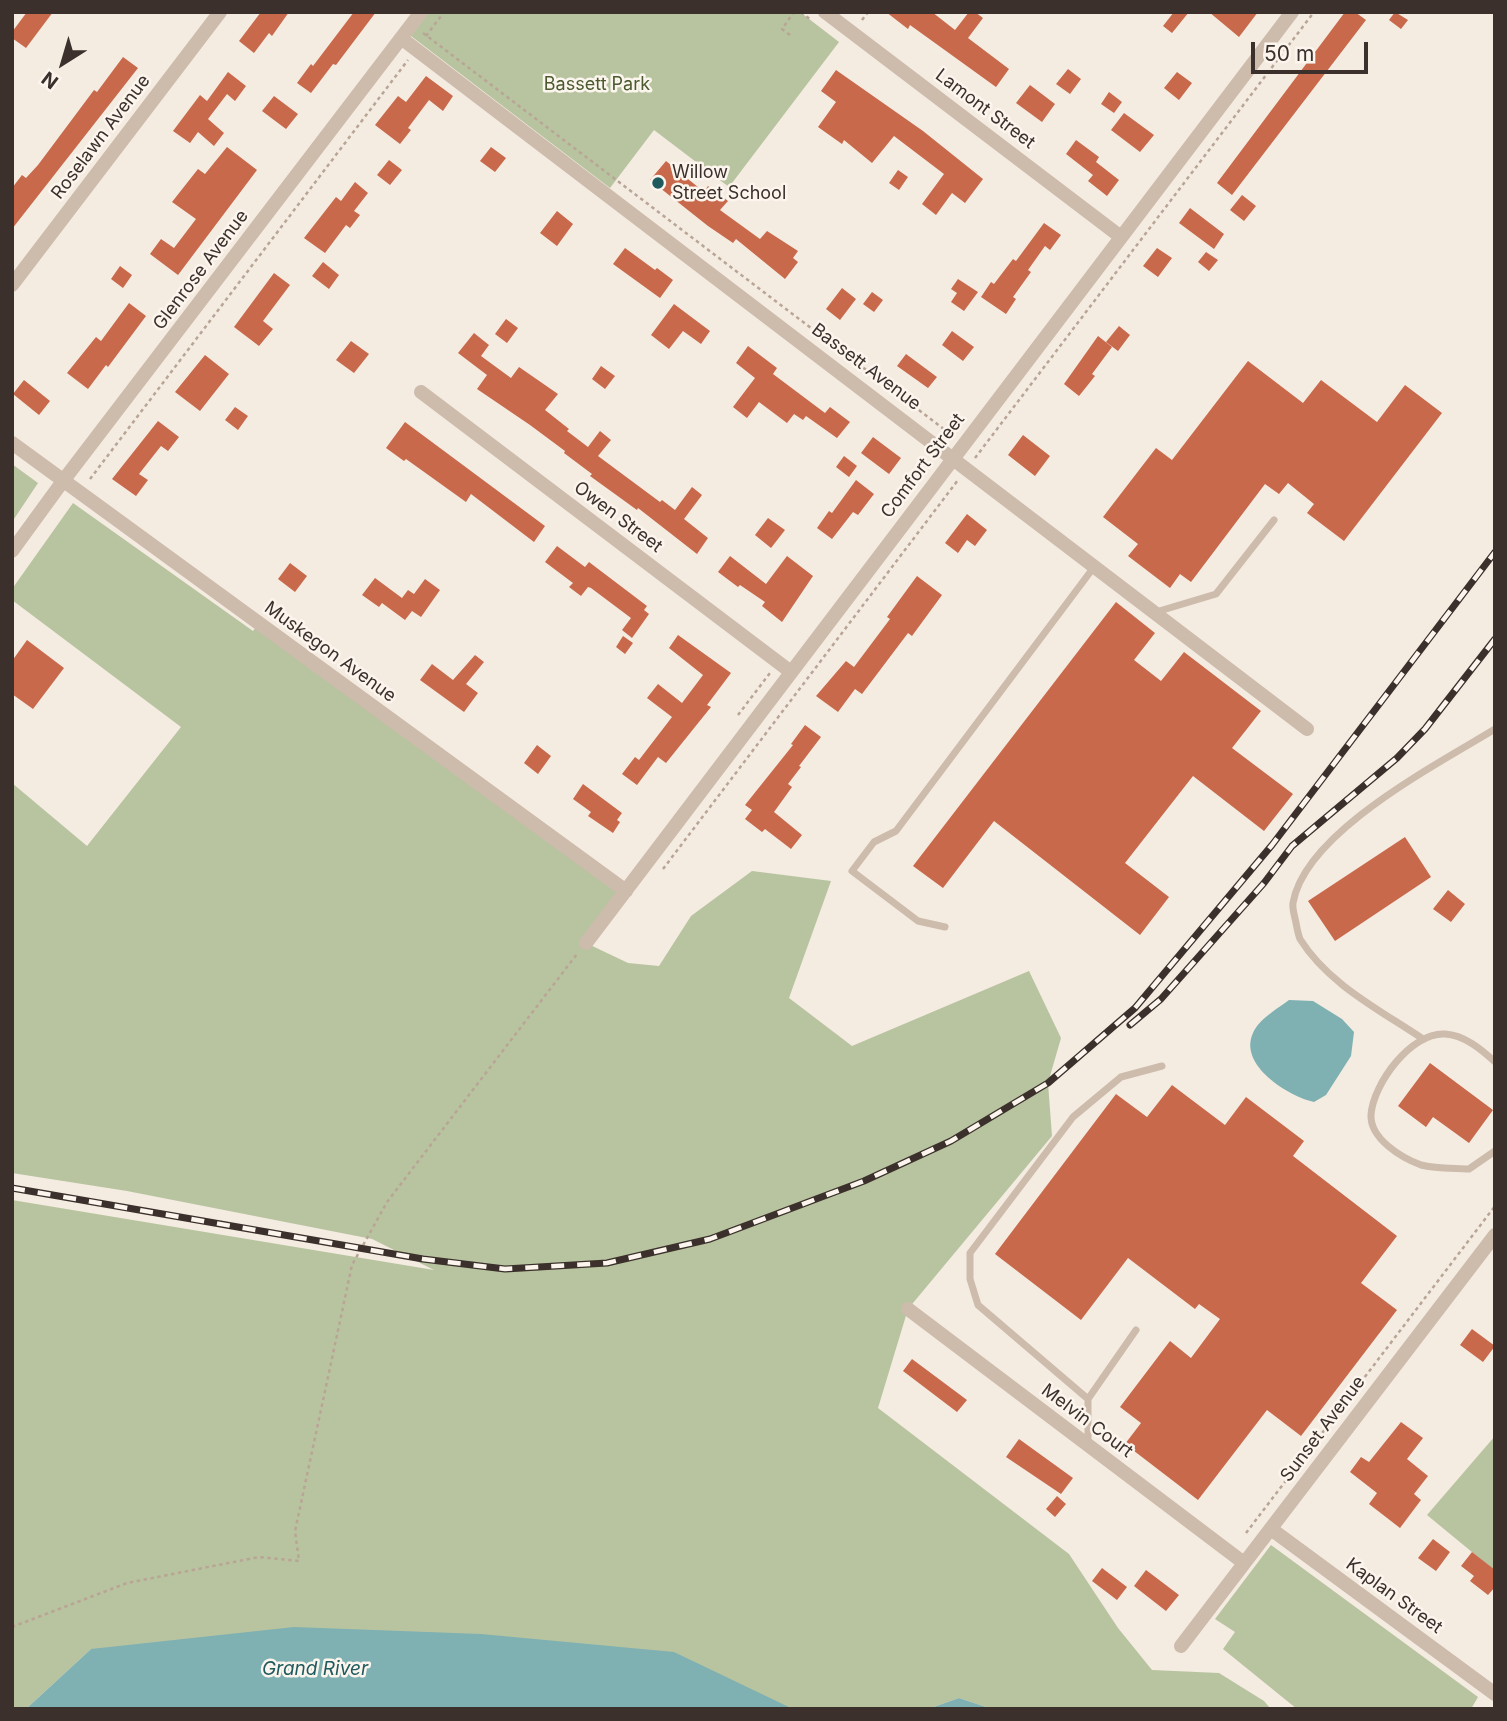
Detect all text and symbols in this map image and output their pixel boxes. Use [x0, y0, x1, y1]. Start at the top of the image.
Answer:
north arrow [28, 28, 98, 98]
scale bar [1255, 28, 1372, 72]
text: 50 m [1264, 41, 1314, 66]
street label: Lamont Street [931, 64, 1039, 154]
text: N [37, 67, 63, 94]
street label: Roselawn Avenue [47, 71, 155, 203]
park label: Bassett Park [544, 74, 650, 96]
place label: Willow Street School [672, 162, 786, 204]
marker: Willow Street School [650, 175, 666, 191]
street label: Glenrose Avenue [149, 206, 253, 334]
street label: Bassett Avenue [807, 319, 925, 415]
street label: Comfort Street [877, 409, 969, 523]
street label: Owen Street [570, 477, 666, 557]
street label: Muskegon Avenue [260, 597, 400, 707]
street label: Sunset Avenue [1276, 1372, 1370, 1486]
street label: Melvin Court [1037, 1380, 1137, 1462]
street label: Kaplan Street [1341, 1554, 1447, 1638]
water label: Grand River [262, 1658, 368, 1680]

